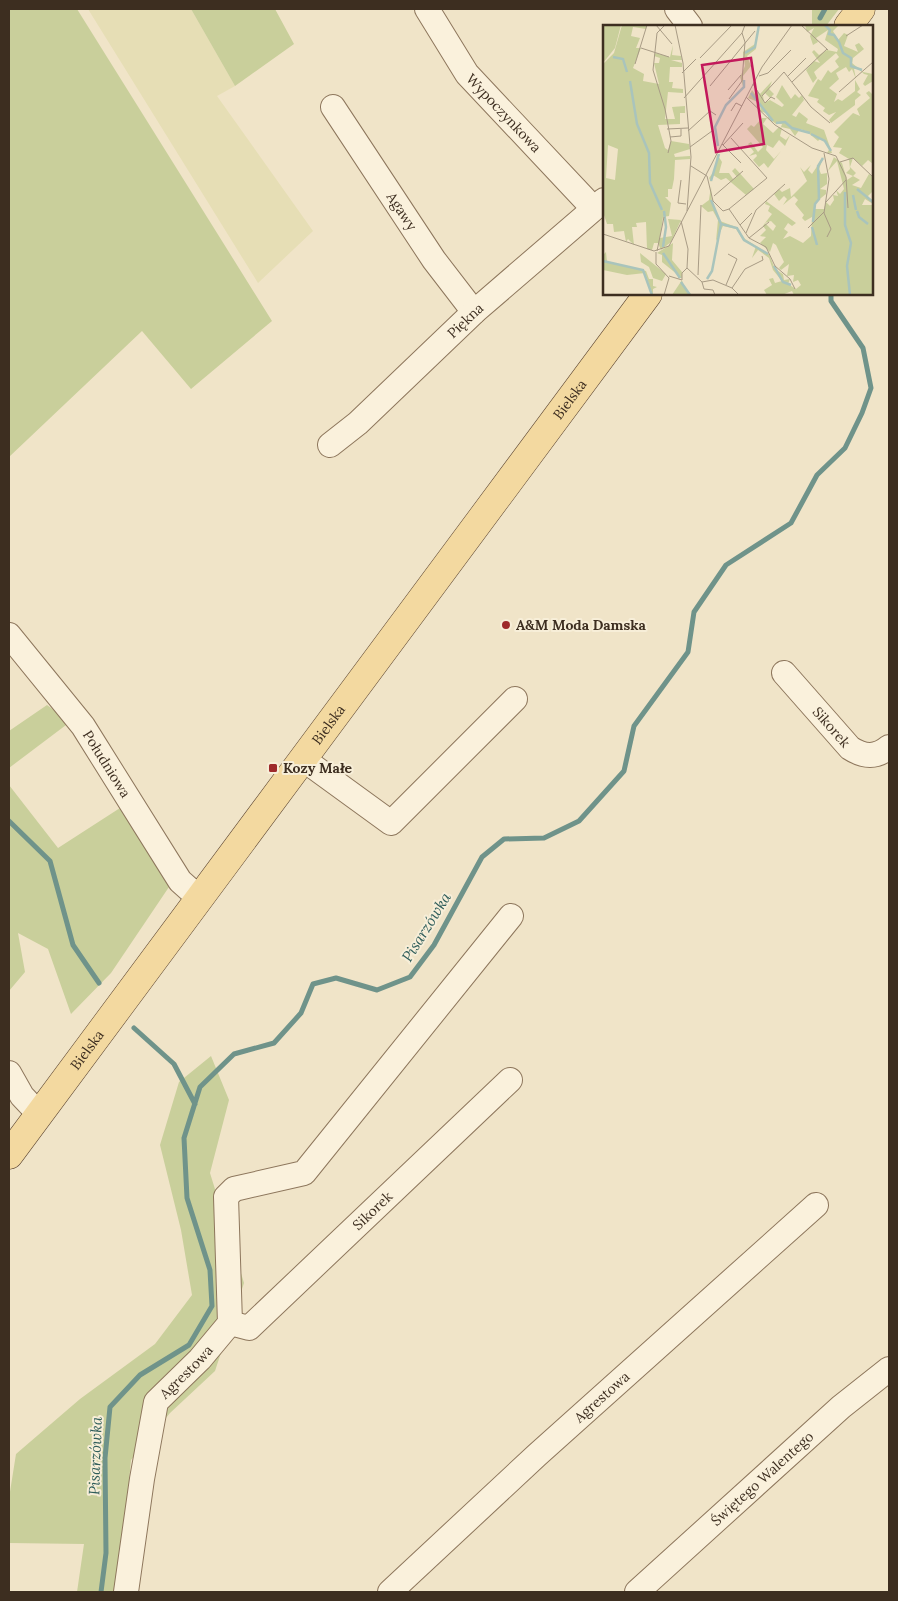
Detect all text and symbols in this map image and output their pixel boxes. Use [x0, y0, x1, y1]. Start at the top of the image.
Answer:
inset map [603, 25, 873, 295]
street label: Wypoczynkowa [462, 70, 545, 156]
street label: Agawy [382, 188, 421, 234]
street label: Piękna [443, 299, 487, 342]
street label: Bielska [549, 376, 590, 423]
place label: A&M Moda Damska [516, 616, 646, 634]
marker: A&M Moda Damska [500, 619, 512, 631]
street label: Bielska [308, 701, 349, 748]
street label: Sikorek [809, 703, 855, 752]
street label: Południowa [79, 727, 135, 801]
place label: Kozy Małe [283, 759, 353, 777]
marker: Kozy Małe [267, 762, 279, 774]
water label: Pisarzówka [397, 888, 455, 965]
street label: Bielska [66, 1026, 108, 1073]
street label: Sikorek [349, 1187, 397, 1234]
street label: Agrestowa [155, 1342, 217, 1403]
street label: Agrestowa [570, 1367, 633, 1427]
water label: Pisarzówka [84, 1416, 106, 1495]
street label: Świętego Walentego [707, 1427, 817, 1530]

